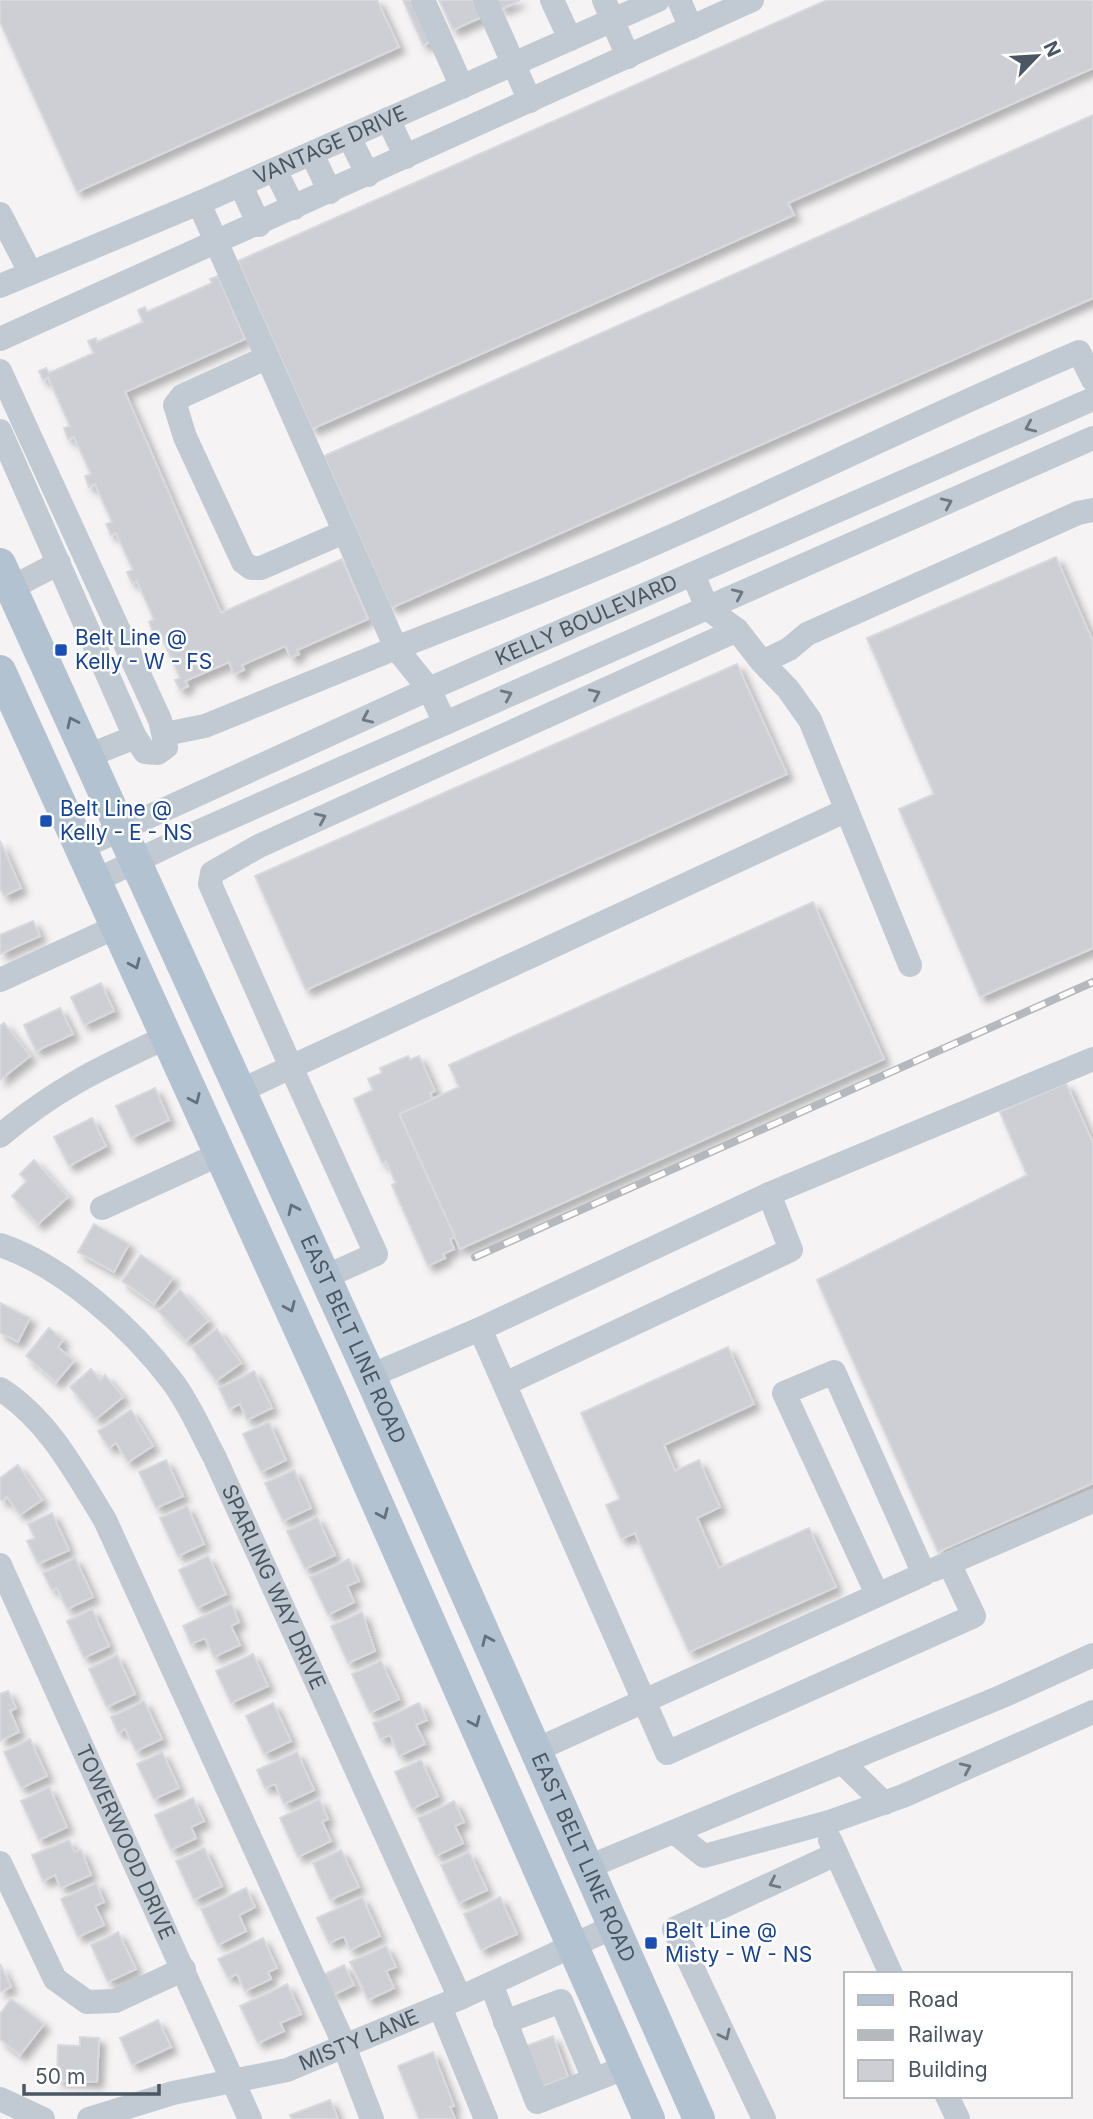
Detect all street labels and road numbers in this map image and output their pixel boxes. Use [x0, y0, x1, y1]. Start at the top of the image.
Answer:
street label: VANTAGE DRIVE [250, 100, 410, 189]
street label: KELLY BOULEVARD [491, 569, 681, 671]
street label: EAST BELT LINE ROAD [295, 1231, 411, 1447]
street label: SPARLING WAY DRIVE [217, 1480, 331, 1693]
street label: TOWERWOOD DRIVE [71, 1741, 180, 1943]
street label: EAST BELT LINE ROAD [526, 1749, 641, 1966]
street label: MISTY LANE [295, 2004, 422, 2076]

